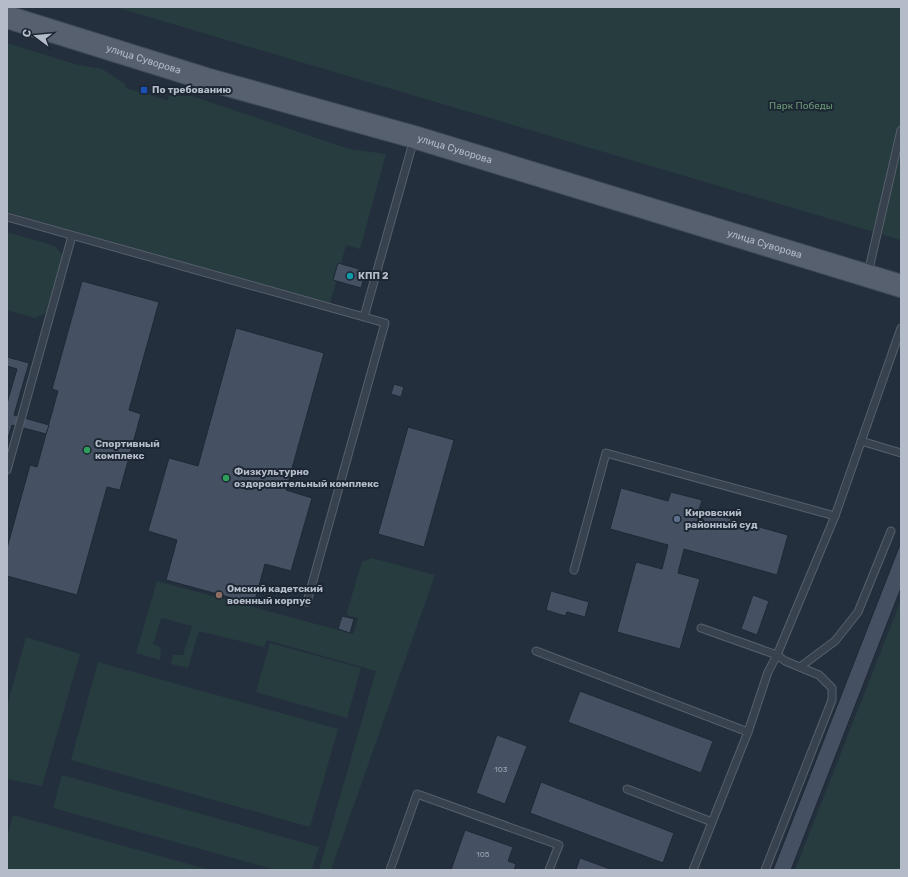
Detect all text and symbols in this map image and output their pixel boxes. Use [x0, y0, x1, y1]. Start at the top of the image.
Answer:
north arrow [16, 16, 56, 56]
text: С [20, 28, 34, 39]
street label: улица Суворова [105, 42, 182, 77]
place label: По требованию [152, 84, 231, 96]
marker: По требованию [139, 85, 149, 95]
park label: Парк Победы [769, 100, 833, 112]
street label: улица Суворова [416, 132, 494, 167]
street label: улица Суворова [726, 227, 803, 261]
place label: КПП 2 [358, 270, 389, 282]
marker: КПП 2 [345, 271, 355, 281]
place label: Спортивный комплекс [95, 438, 160, 462]
marker: Спортивный комплекс [82, 445, 92, 455]
place label: Физкультурно оздоровительный комплекс [234, 466, 379, 490]
marker: Физкультурно оздоровительный комплекс [221, 473, 231, 483]
place label: Кировский районный суд [685, 507, 758, 531]
marker: Кировский районный суд [672, 514, 682, 524]
place label: Омский кадетский военный корпус [227, 583, 323, 607]
marker: Омский кадетский военный корпус [214, 590, 224, 600]
house number: 103 [494, 765, 508, 774]
house number: 105 [476, 850, 490, 859]

